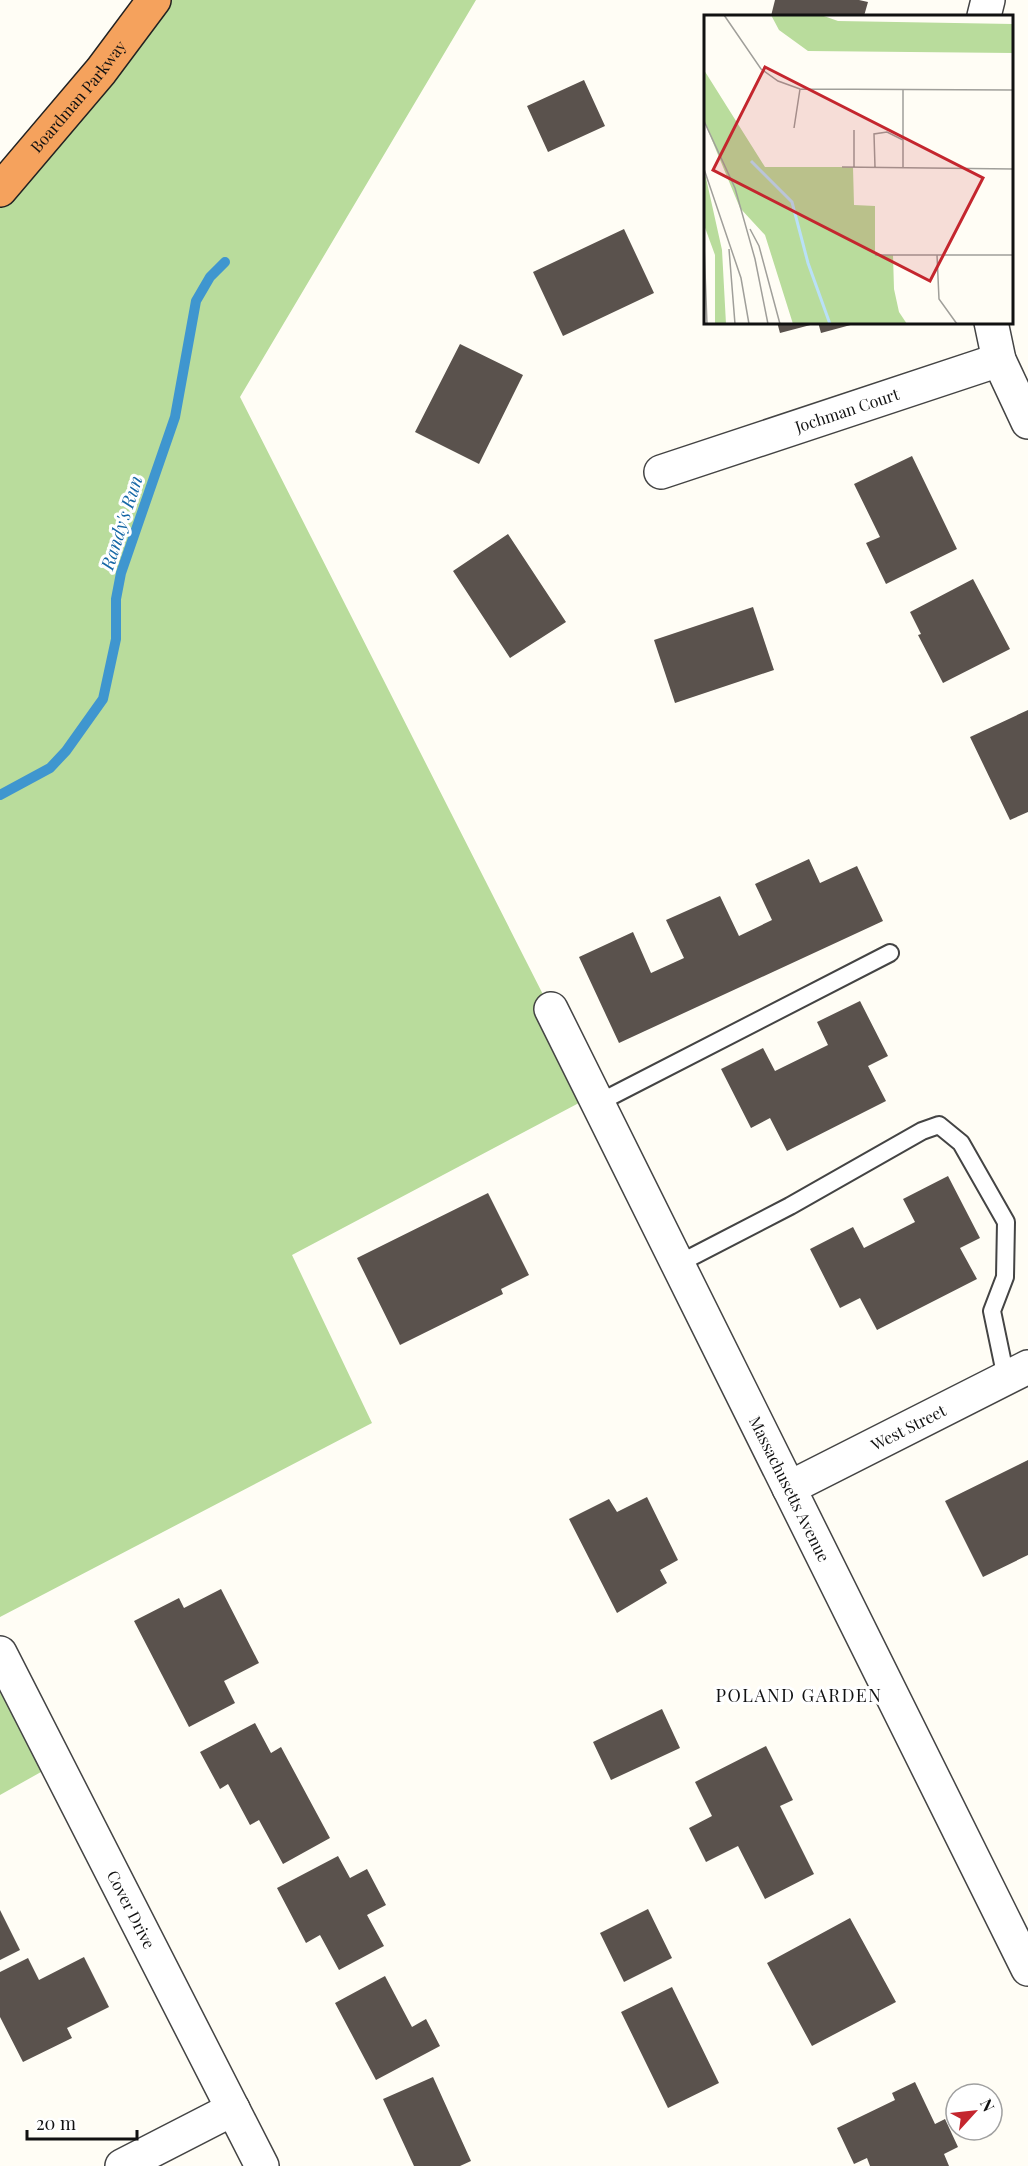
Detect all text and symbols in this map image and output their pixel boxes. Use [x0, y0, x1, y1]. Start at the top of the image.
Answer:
inset map [704, 15, 1013, 324]
street label: Boardman Parkway [25, 36, 130, 157]
street label: Jochman Court [791, 383, 902, 437]
water label: Randy's Run [94, 473, 148, 574]
street label: West Street [867, 1399, 950, 1455]
street label: Massachusetts Avenue [745, 1412, 835, 1565]
district label: POLAND GARDEN [716, 1683, 882, 1707]
street label: Cover Drive [103, 1866, 160, 1952]
north arrow [944, 2082, 1004, 2142]
text: N [976, 2095, 1000, 2115]
scale bar [27, 2103, 136, 2141]
text: 20 m [36, 2111, 76, 2135]

